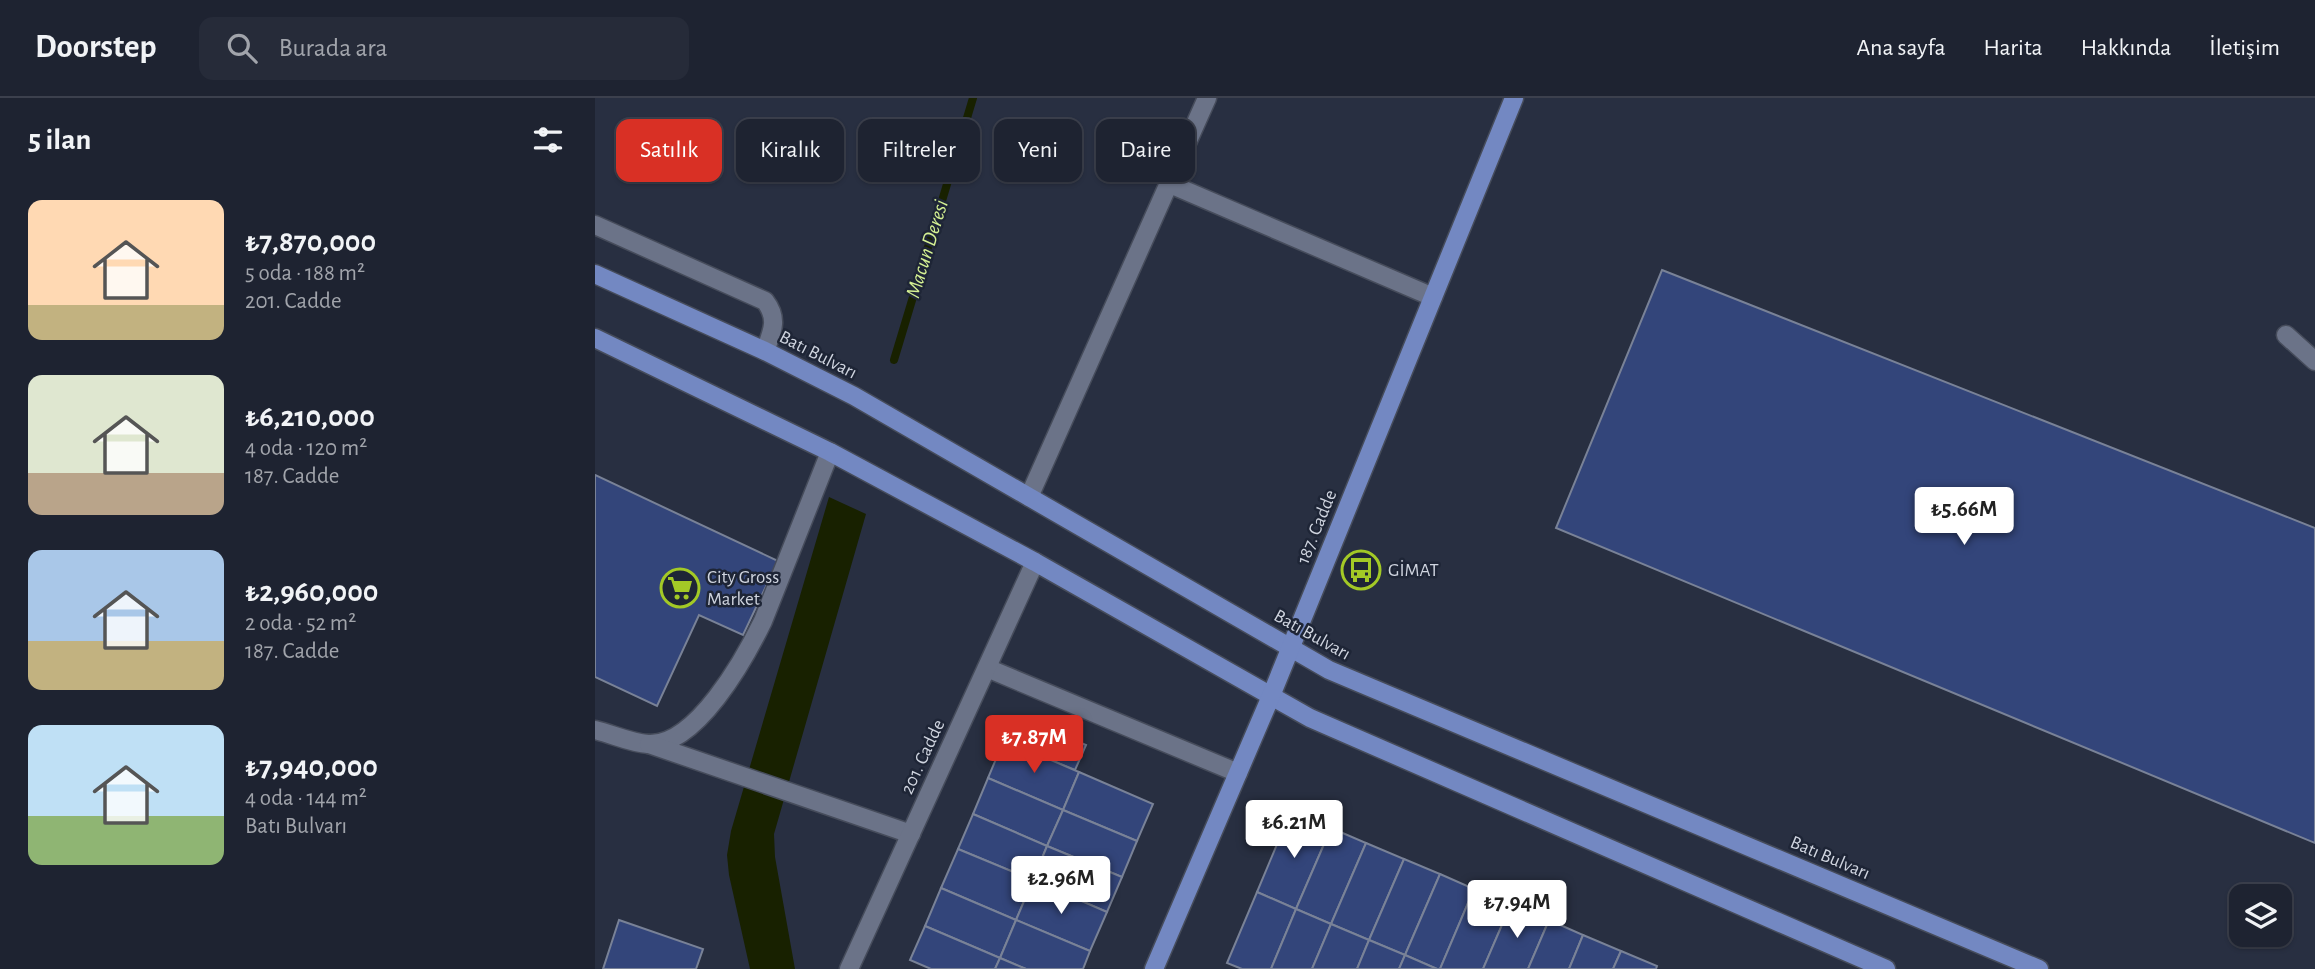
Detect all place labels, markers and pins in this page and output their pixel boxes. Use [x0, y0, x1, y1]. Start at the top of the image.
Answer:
pin: ₺5.66M [1907, 488, 2021, 547]
bus stop icon: GİMAT [1340, 549, 1382, 591]
place label: GİMAT [1388, 560, 1439, 580]
supermarket icon: City Gross Market [659, 567, 701, 609]
place label: City Gross Market [707, 568, 779, 609]
pin: ₺7.87M [977, 716, 1091, 775]
pin: ₺6.21M [1237, 800, 1351, 860]
pin: ₺2.96M [1004, 856, 1118, 916]
pin: ₺7.94M [1460, 880, 1574, 940]

